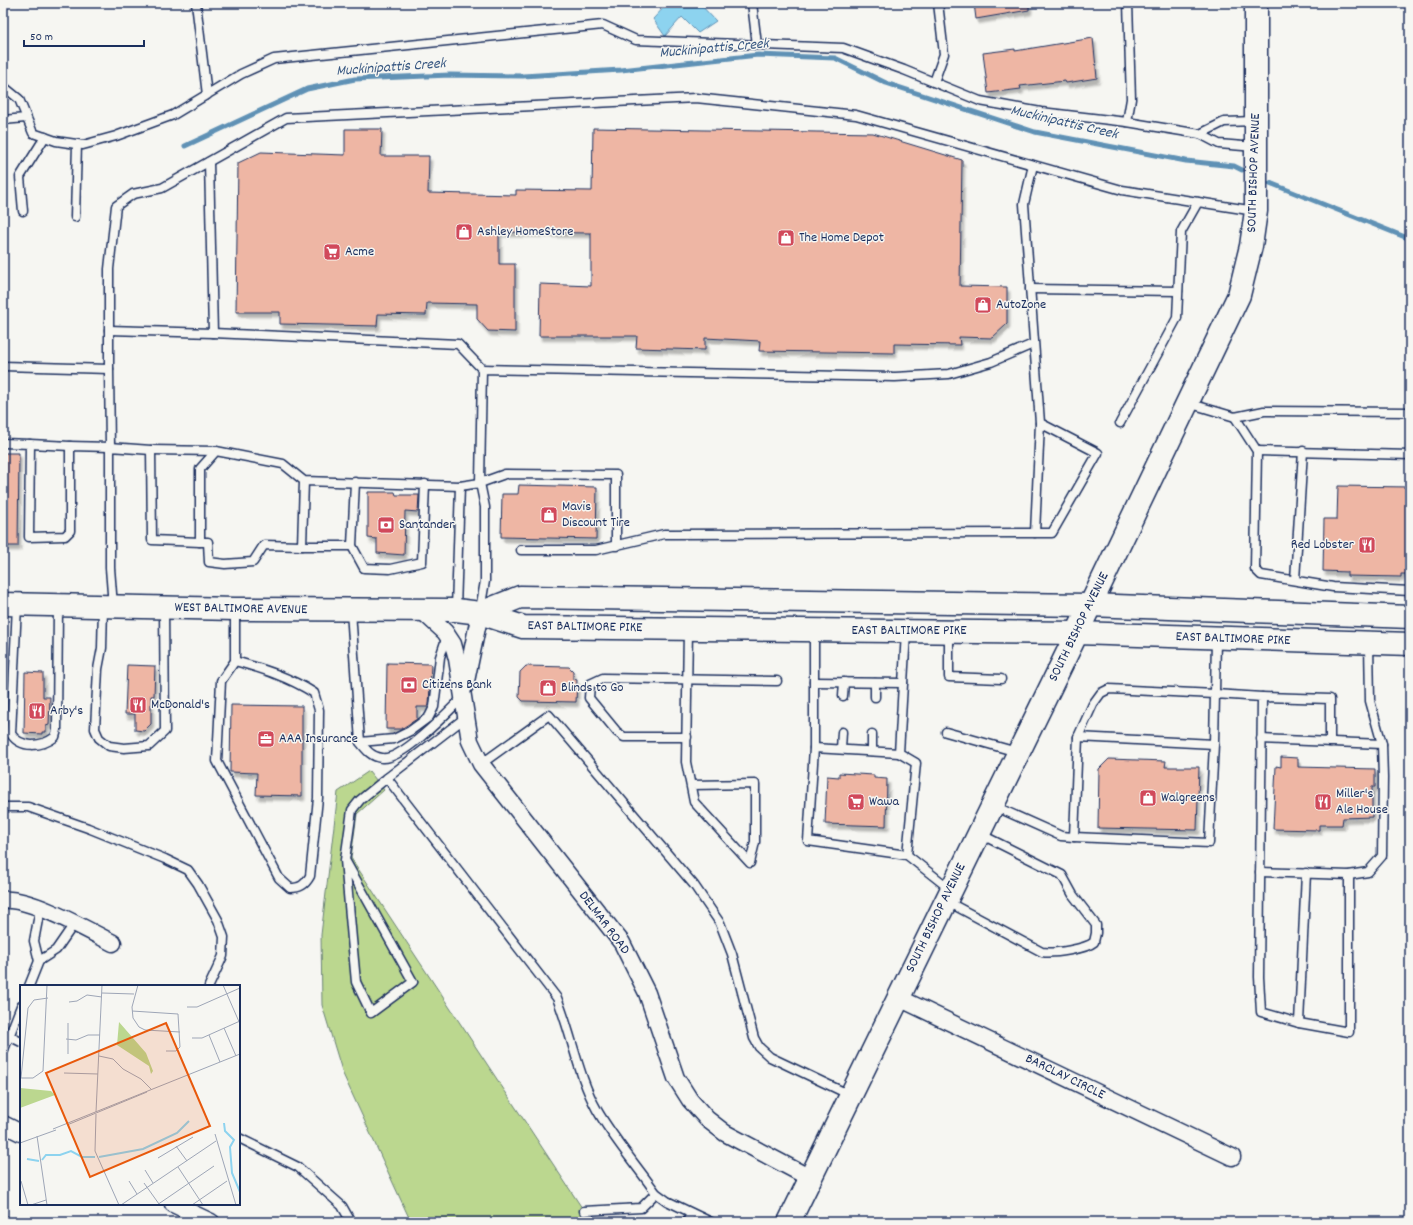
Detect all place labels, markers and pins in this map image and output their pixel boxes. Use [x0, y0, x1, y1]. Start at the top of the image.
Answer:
shop icon: Ashley HomeStore [454, 222, 474, 242]
place label: Ashley HomeStore [477, 222, 573, 242]
shop icon: The Home Depot [776, 228, 796, 248]
place label: The Home Depot [799, 228, 884, 248]
supermarket icon: Acme [322, 242, 342, 262]
place label: Acme [345, 242, 374, 262]
shop icon: AutoZone [973, 295, 993, 315]
place label: AutoZone [996, 295, 1046, 315]
place label: Mavis Discount Tire [562, 497, 630, 533]
shop icon: Mavis Discount Tire [539, 505, 559, 525]
bank icon: Santander [376, 515, 396, 535]
place label: Santander [399, 515, 455, 535]
place label: Red Lobster [1291, 535, 1355, 555]
restaurant icon: Red Lobster [1357, 535, 1377, 555]
bank icon: Citizens Bank [399, 675, 419, 695]
place label: Citizens Bank [422, 675, 492, 695]
shop icon: Blinds to Go [538, 678, 558, 698]
place label: Blinds to Go [561, 678, 624, 698]
restaurant icon: McDonald's [128, 695, 148, 715]
place label: McDonald's [151, 695, 210, 715]
restaurant icon: Arby's [27, 701, 47, 721]
place label: Arby's [50, 701, 83, 721]
office icon: AAA Insurance [256, 729, 276, 749]
place label: AAA Insurance [279, 729, 358, 749]
place label: Miller's Ale House [1336, 784, 1388, 820]
shop icon: Walgreens [1138, 788, 1158, 808]
place label: Walgreens [1161, 788, 1215, 808]
supermarket icon: Wawa [846, 792, 866, 812]
place label: Wawa [869, 792, 900, 812]
restaurant icon: Miller's Ale House [1313, 792, 1333, 812]

